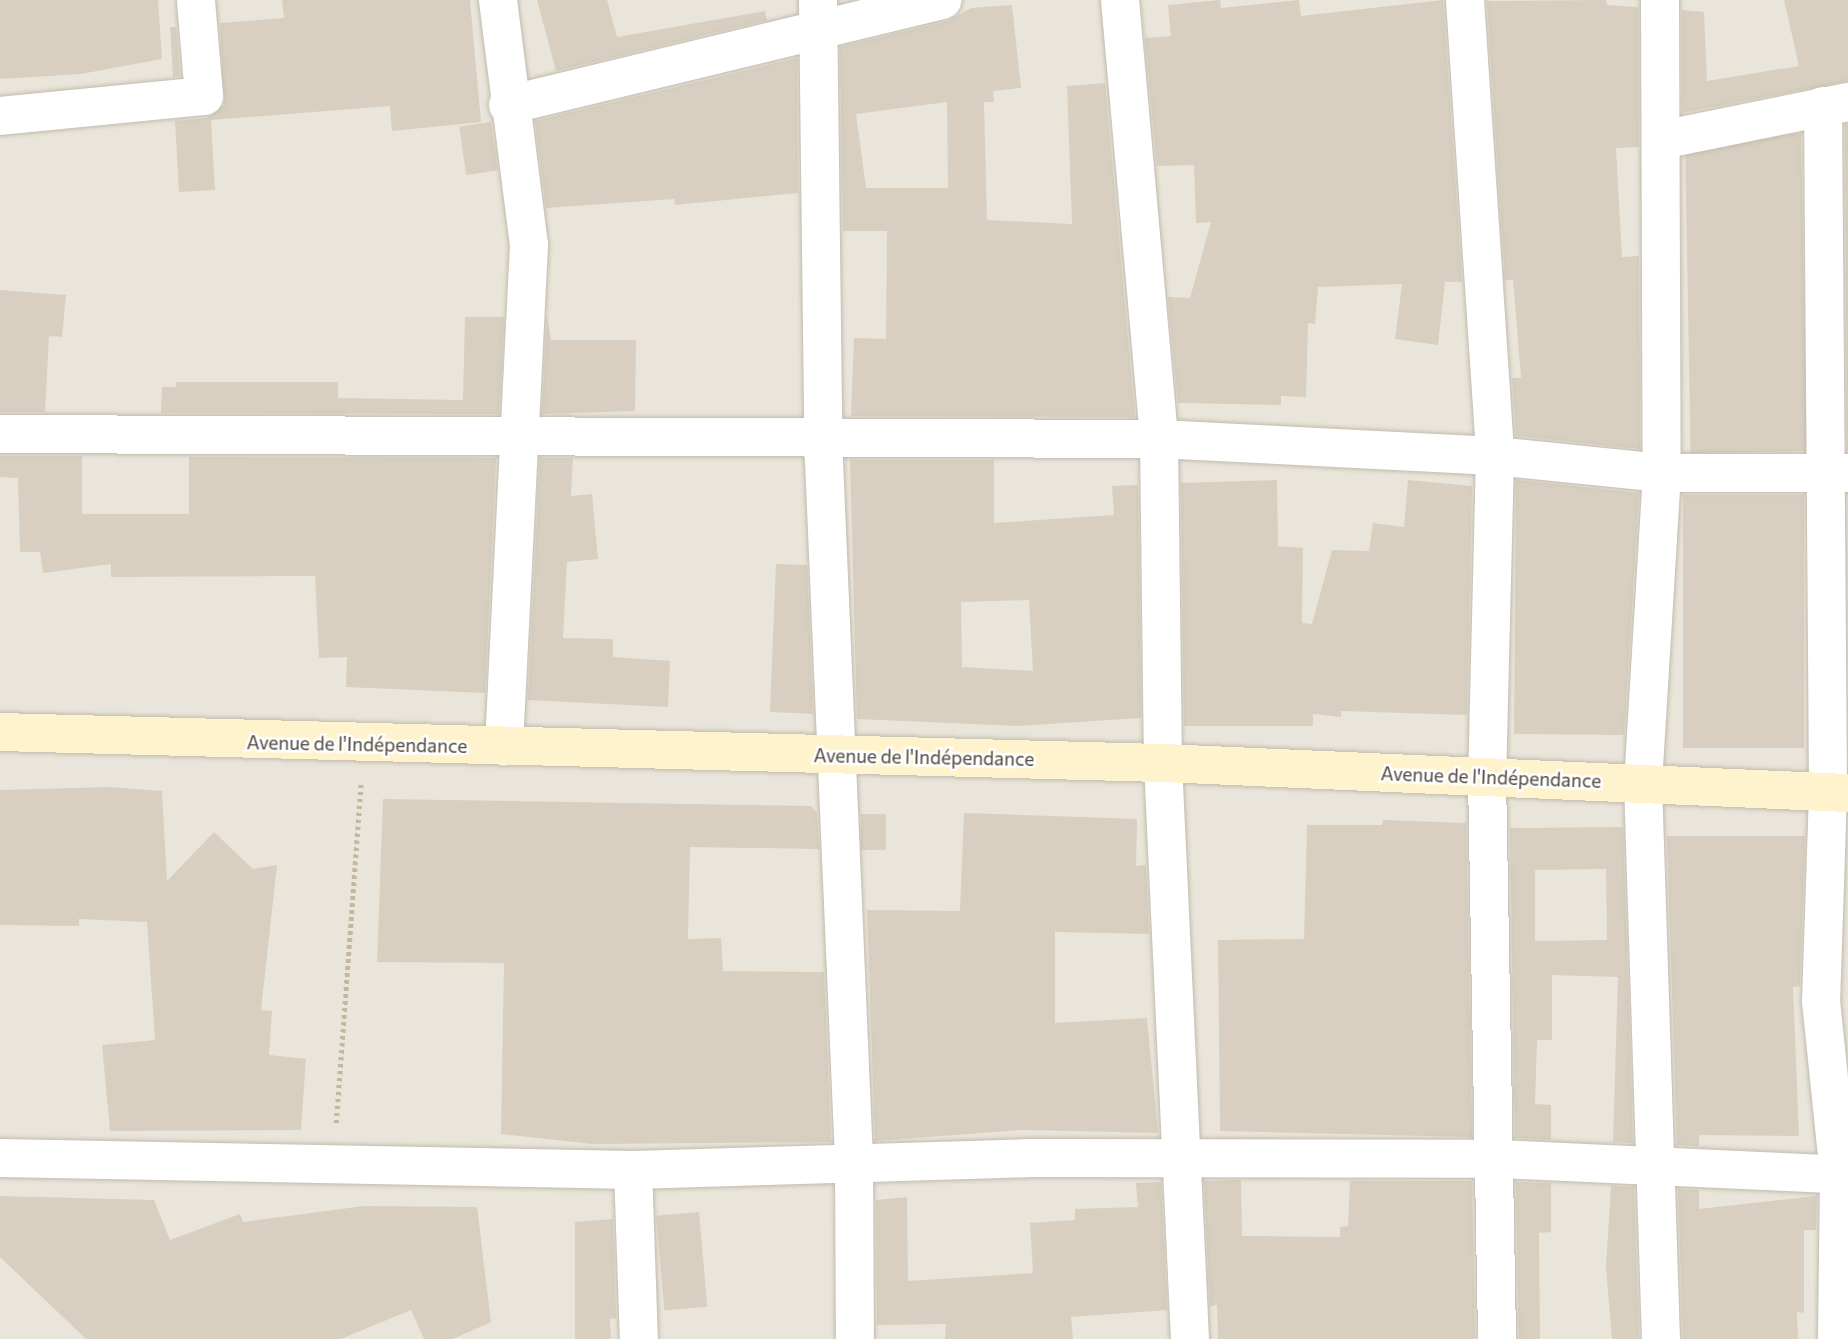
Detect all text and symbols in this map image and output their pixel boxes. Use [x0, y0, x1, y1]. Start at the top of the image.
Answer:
street label: Avenue de l'Indépendance [246, 731, 468, 757]
street label: Avenue de l'Indépendance [813, 744, 1035, 770]
street label: Avenue de l'Indépendance [1380, 762, 1602, 792]

